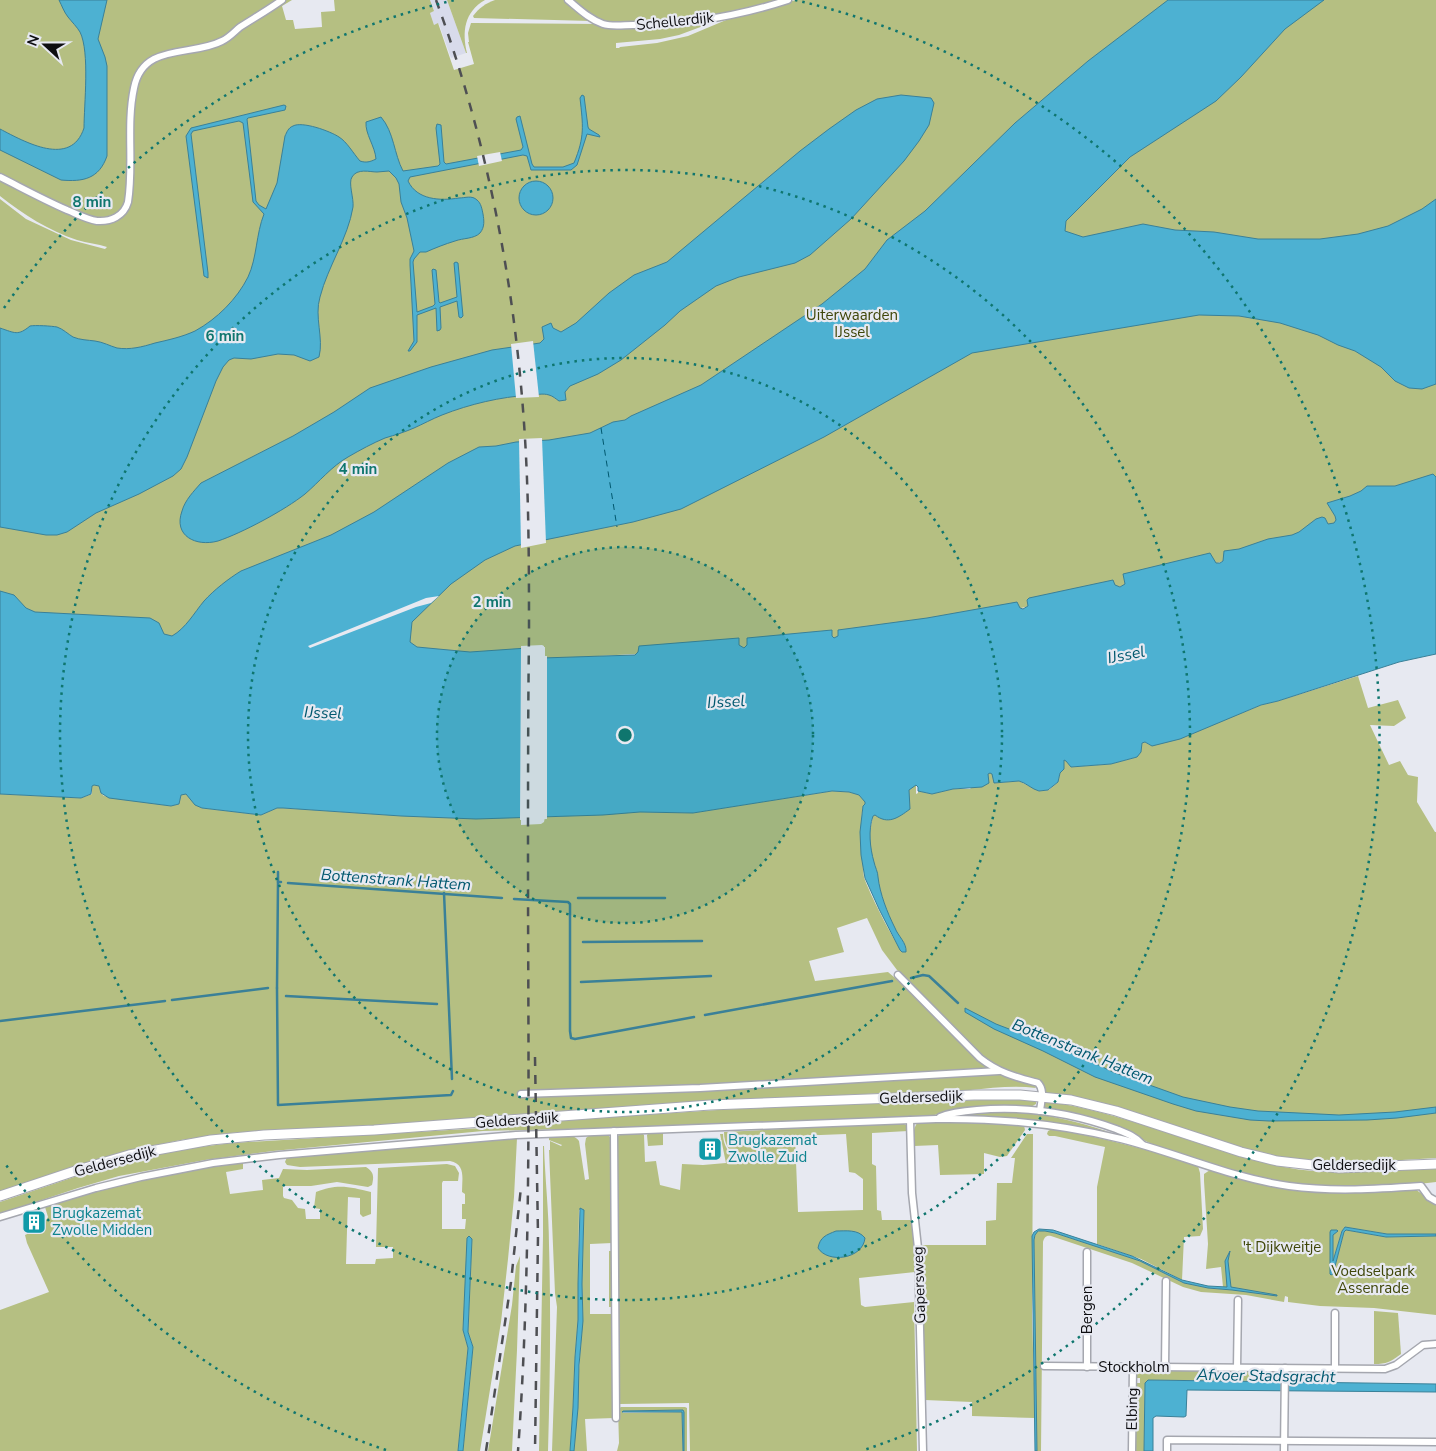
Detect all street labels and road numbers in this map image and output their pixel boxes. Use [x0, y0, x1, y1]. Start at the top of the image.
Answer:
street label: Schellerdijk [635, 7, 715, 35]
street label: Geldersedijk [879, 1086, 964, 1108]
street label: Geldersedijk [475, 1107, 560, 1133]
street label: Geldersedijk [72, 1140, 159, 1181]
street label: Geldersedijk [1312, 1155, 1396, 1175]
street label: Gapersweg [908, 1246, 930, 1324]
street label: Bergen [1077, 1286, 1097, 1334]
street label: Stockholm [1098, 1357, 1170, 1377]
street label: Elbing [1122, 1387, 1142, 1431]

